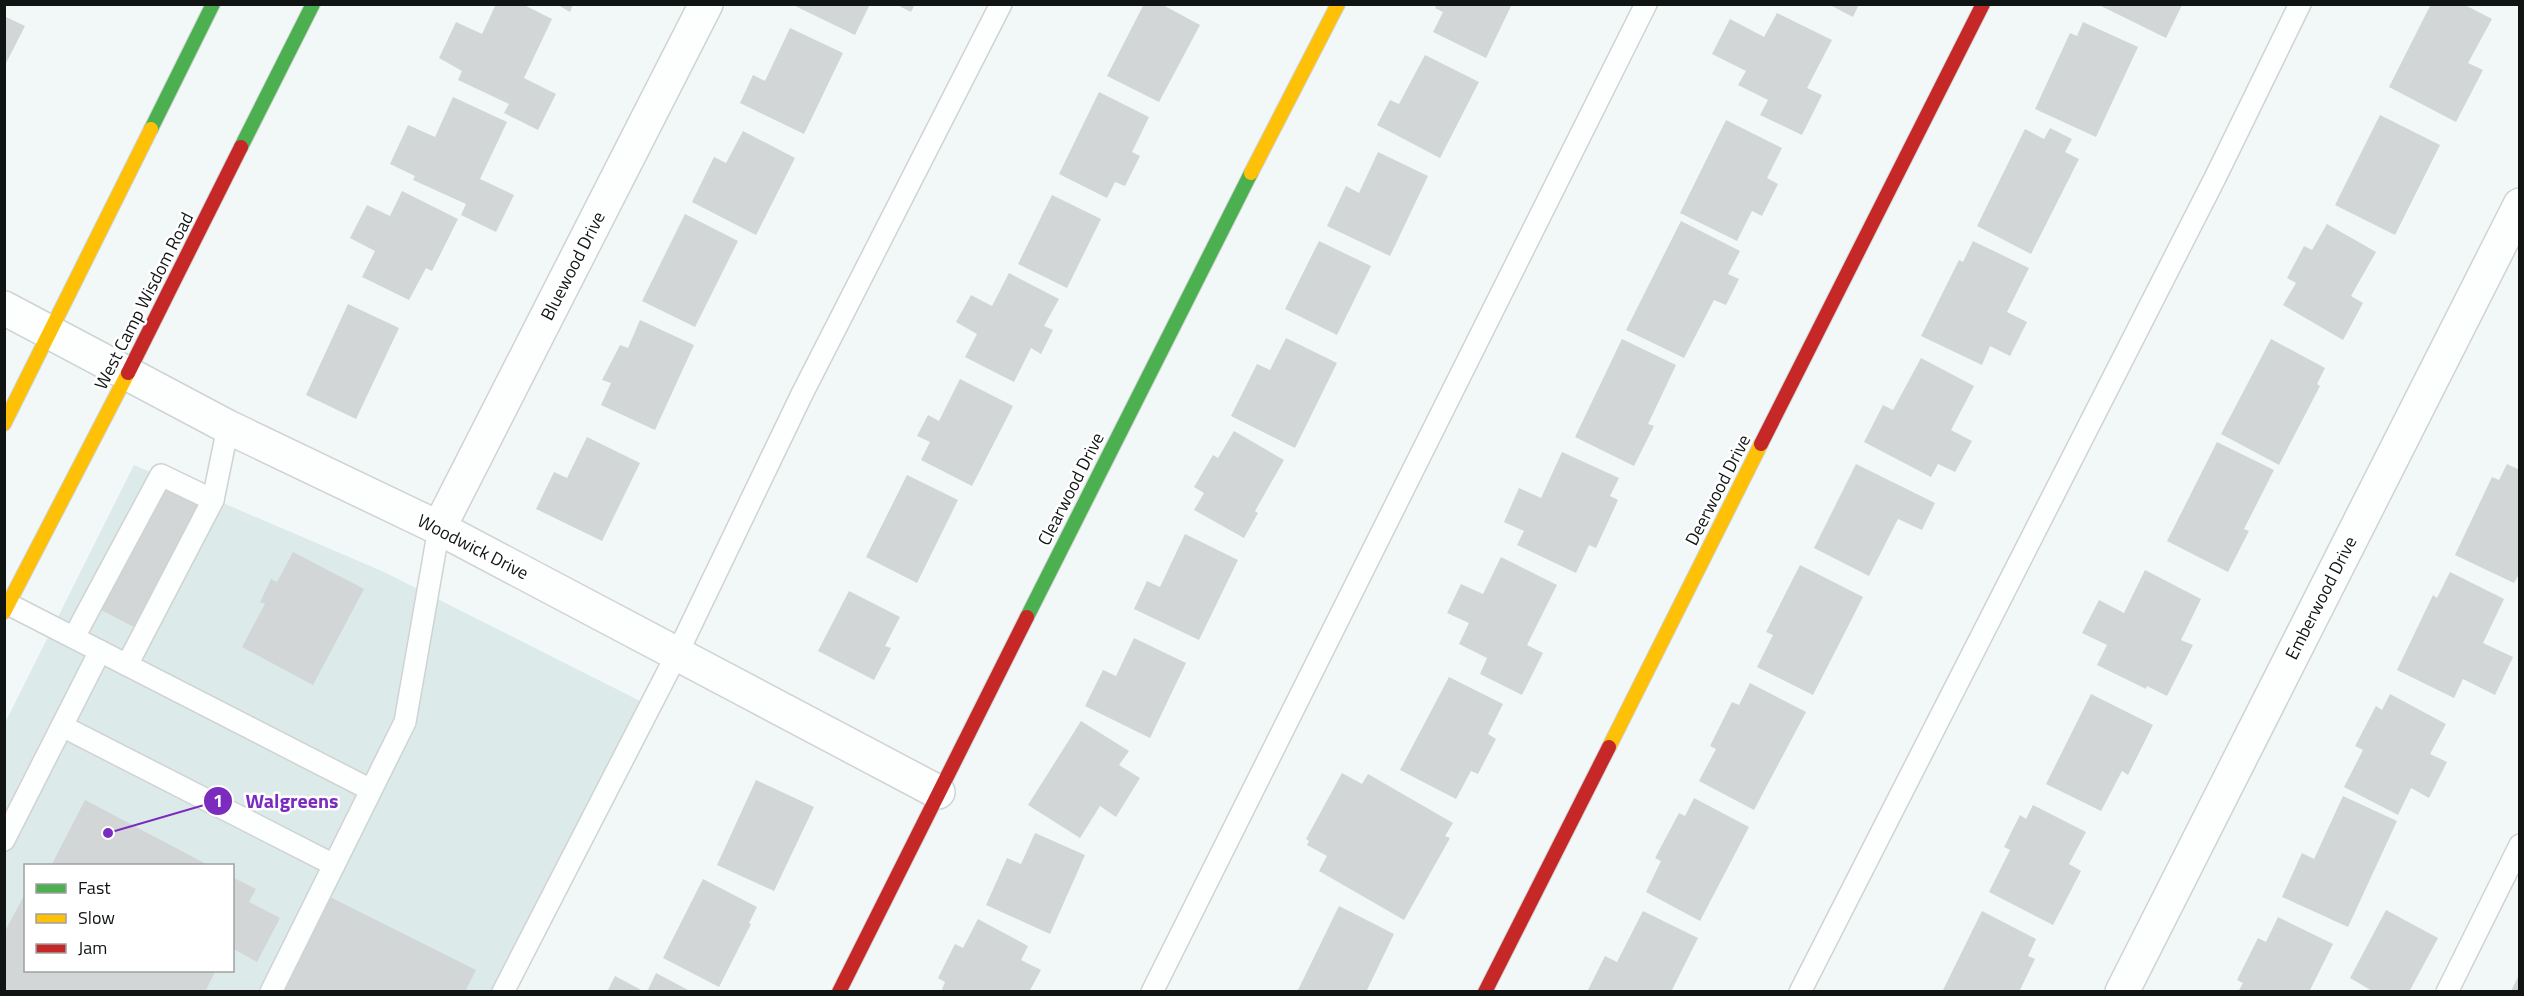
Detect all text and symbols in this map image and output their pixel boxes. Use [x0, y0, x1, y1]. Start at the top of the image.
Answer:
street label: Bluewood Drive [533, 206, 612, 325]
street label: West Camp Wisdom Road [87, 207, 200, 394]
street label: Clearwood Drive [1030, 427, 1111, 550]
street label: Deerwood Drive [1678, 430, 1757, 550]
street label: Woodwick Drive [413, 507, 534, 586]
street label: Emberwood Drive [2278, 531, 2363, 664]
callout: Walgreens [203, 782, 350, 820]
text: Walgreens [246, 785, 338, 816]
text: 1 [213, 787, 223, 814]
legend [24, 864, 234, 972]
text: Fast [78, 874, 111, 901]
text: Slow [78, 904, 115, 931]
text: Jam [78, 934, 107, 961]

